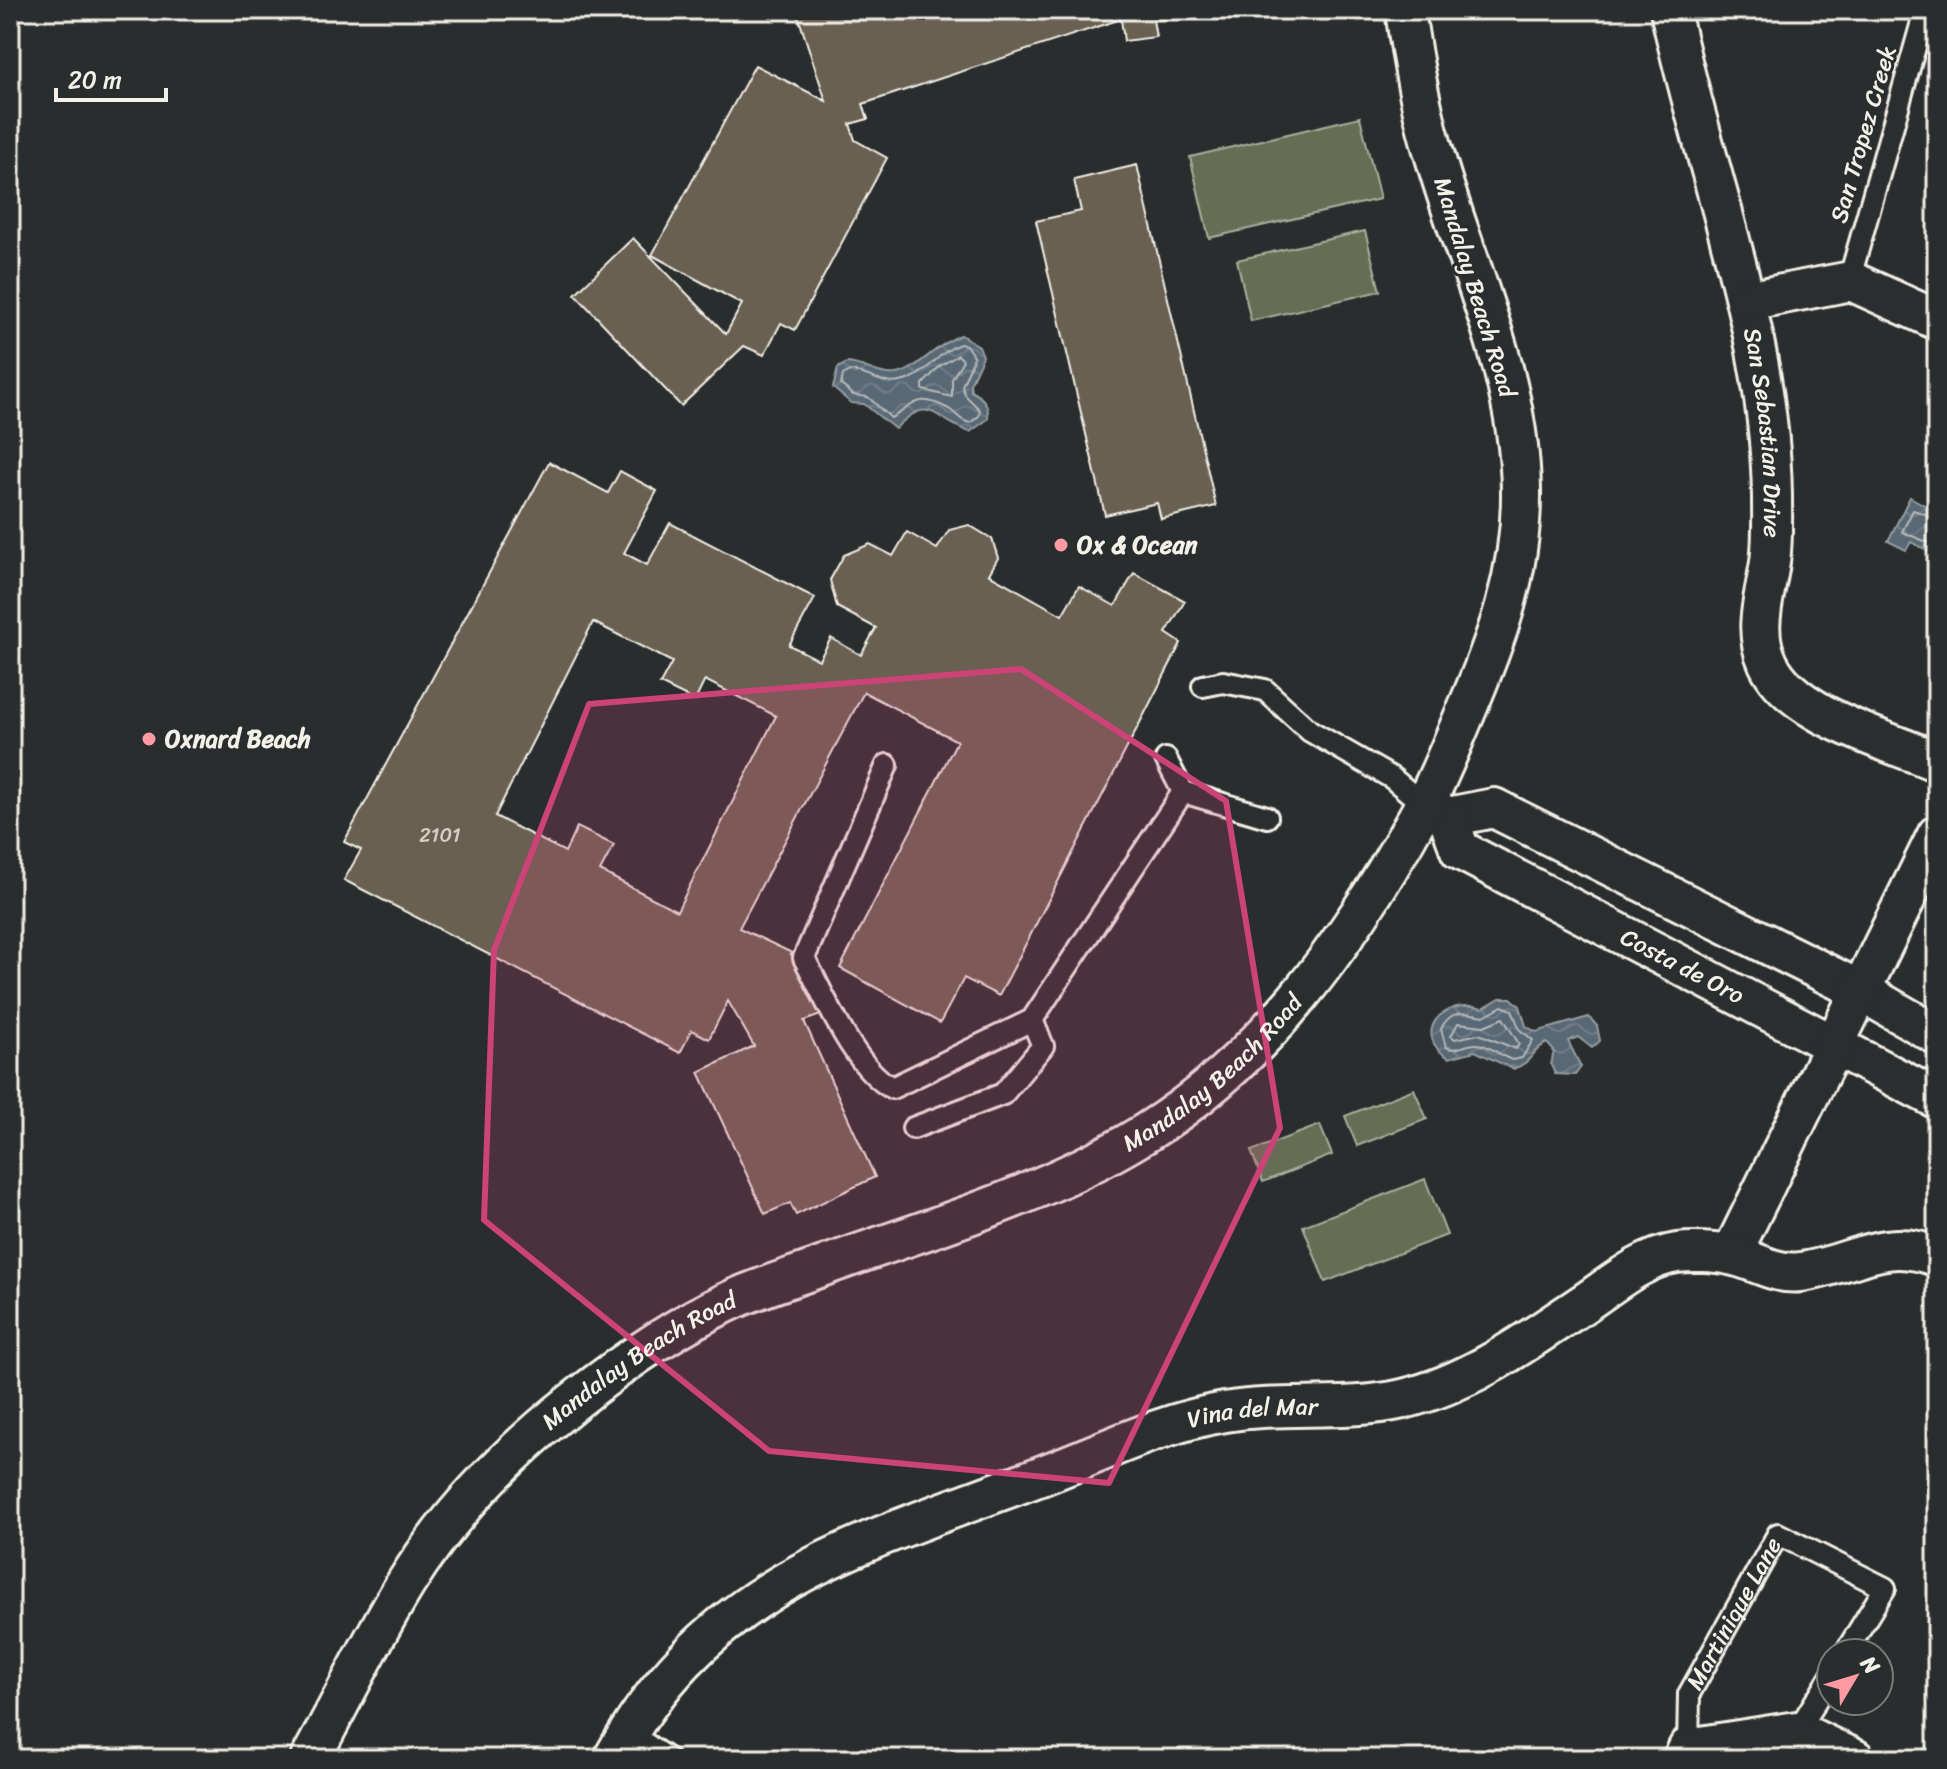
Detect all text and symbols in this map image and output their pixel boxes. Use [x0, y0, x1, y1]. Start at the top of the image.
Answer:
street label: San Tropez Creek [1818, 40, 1908, 228]
scale bar [56, 52, 166, 102]
text: 20 m [68, 59, 122, 101]
street label: Mandalay Beach Road [1422, 172, 1529, 405]
street label: San Sebastian Drive [1731, 324, 1793, 538]
place label: Ox & Ocean [1077, 524, 1197, 566]
marker: Ox & Ocean [1052, 536, 1070, 554]
place label: Oxnard Beach [165, 718, 311, 760]
marker: Oxnard Beach [140, 730, 158, 748]
house number: 2101 [419, 818, 461, 853]
street label: Costa de Oro [1613, 916, 1752, 1016]
street label: Mandalay Beach Road [1114, 982, 1315, 1164]
street label: Mandalay Beach Road [532, 1279, 746, 1441]
street label: Vina del Mar [1183, 1386, 1320, 1441]
street label: Martinique Lane [1674, 1529, 1793, 1698]
north arrow [1815, 1637, 1895, 1717]
text: N [1850, 1646, 1891, 1684]

